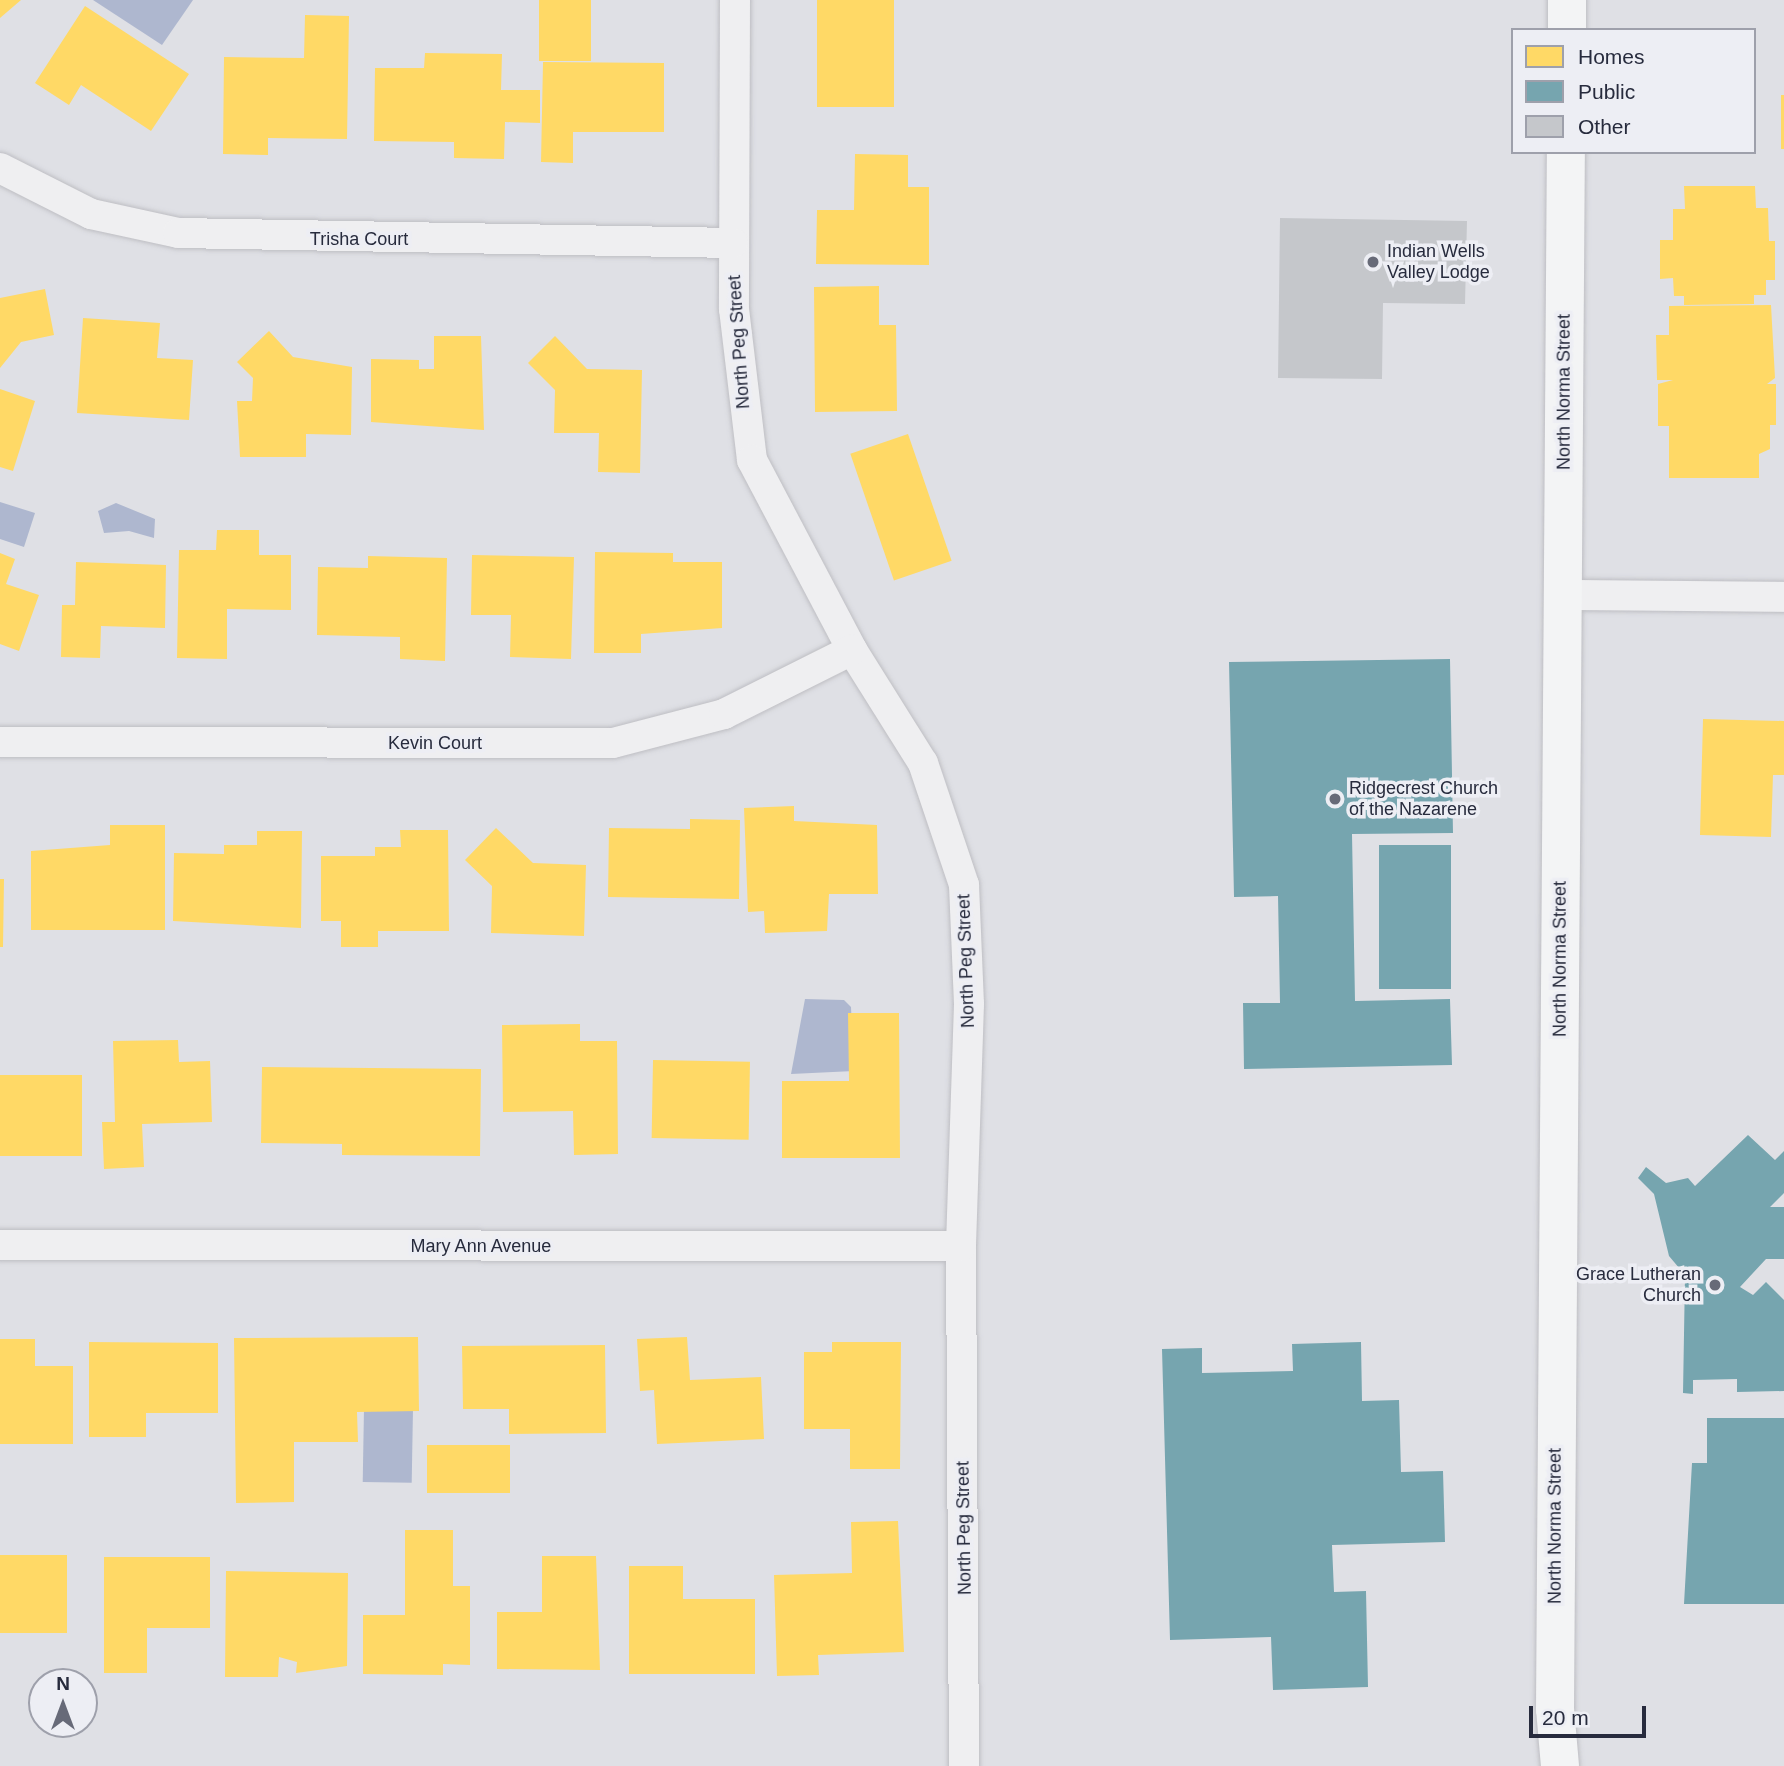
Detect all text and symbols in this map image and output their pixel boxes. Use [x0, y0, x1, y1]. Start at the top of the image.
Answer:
legend [1511, 28, 1756, 154]
text: Homes [1578, 45, 1645, 68]
text: Public [1578, 80, 1635, 103]
text: Other [1578, 115, 1631, 138]
street label: Trisha Court [310, 228, 408, 250]
place label: Indian Wells Valley Lodge [1387, 241, 1490, 284]
marker: Indian Wells Valley Lodge [1365, 254, 1381, 270]
street label: North Peg Street [724, 274, 754, 410]
street label: North Norma Street [1553, 314, 1575, 470]
street label: Kevin Court [388, 732, 482, 754]
place label: Ridgecrest Church of the Nazarene [1349, 778, 1498, 820]
marker: Ridgecrest Church of the Nazarene [1327, 791, 1343, 807]
street label: North Norma Street [1549, 881, 1571, 1037]
street label: North Peg Street [953, 894, 979, 1028]
street label: Mary Ann Avenue [410, 1235, 552, 1257]
place label: Grace Lutheran Church [1576, 1264, 1701, 1306]
marker: Grace Lutheran Church [1707, 1277, 1723, 1293]
street label: North Norma Street [1544, 1448, 1566, 1604]
street label: North Peg Street [952, 1461, 976, 1595]
north arrow [28, 1668, 98, 1738]
text: N [56, 1673, 70, 1694]
scale bar [1532, 1692, 1649, 1736]
text: 20 m [1542, 1706, 1589, 1729]

